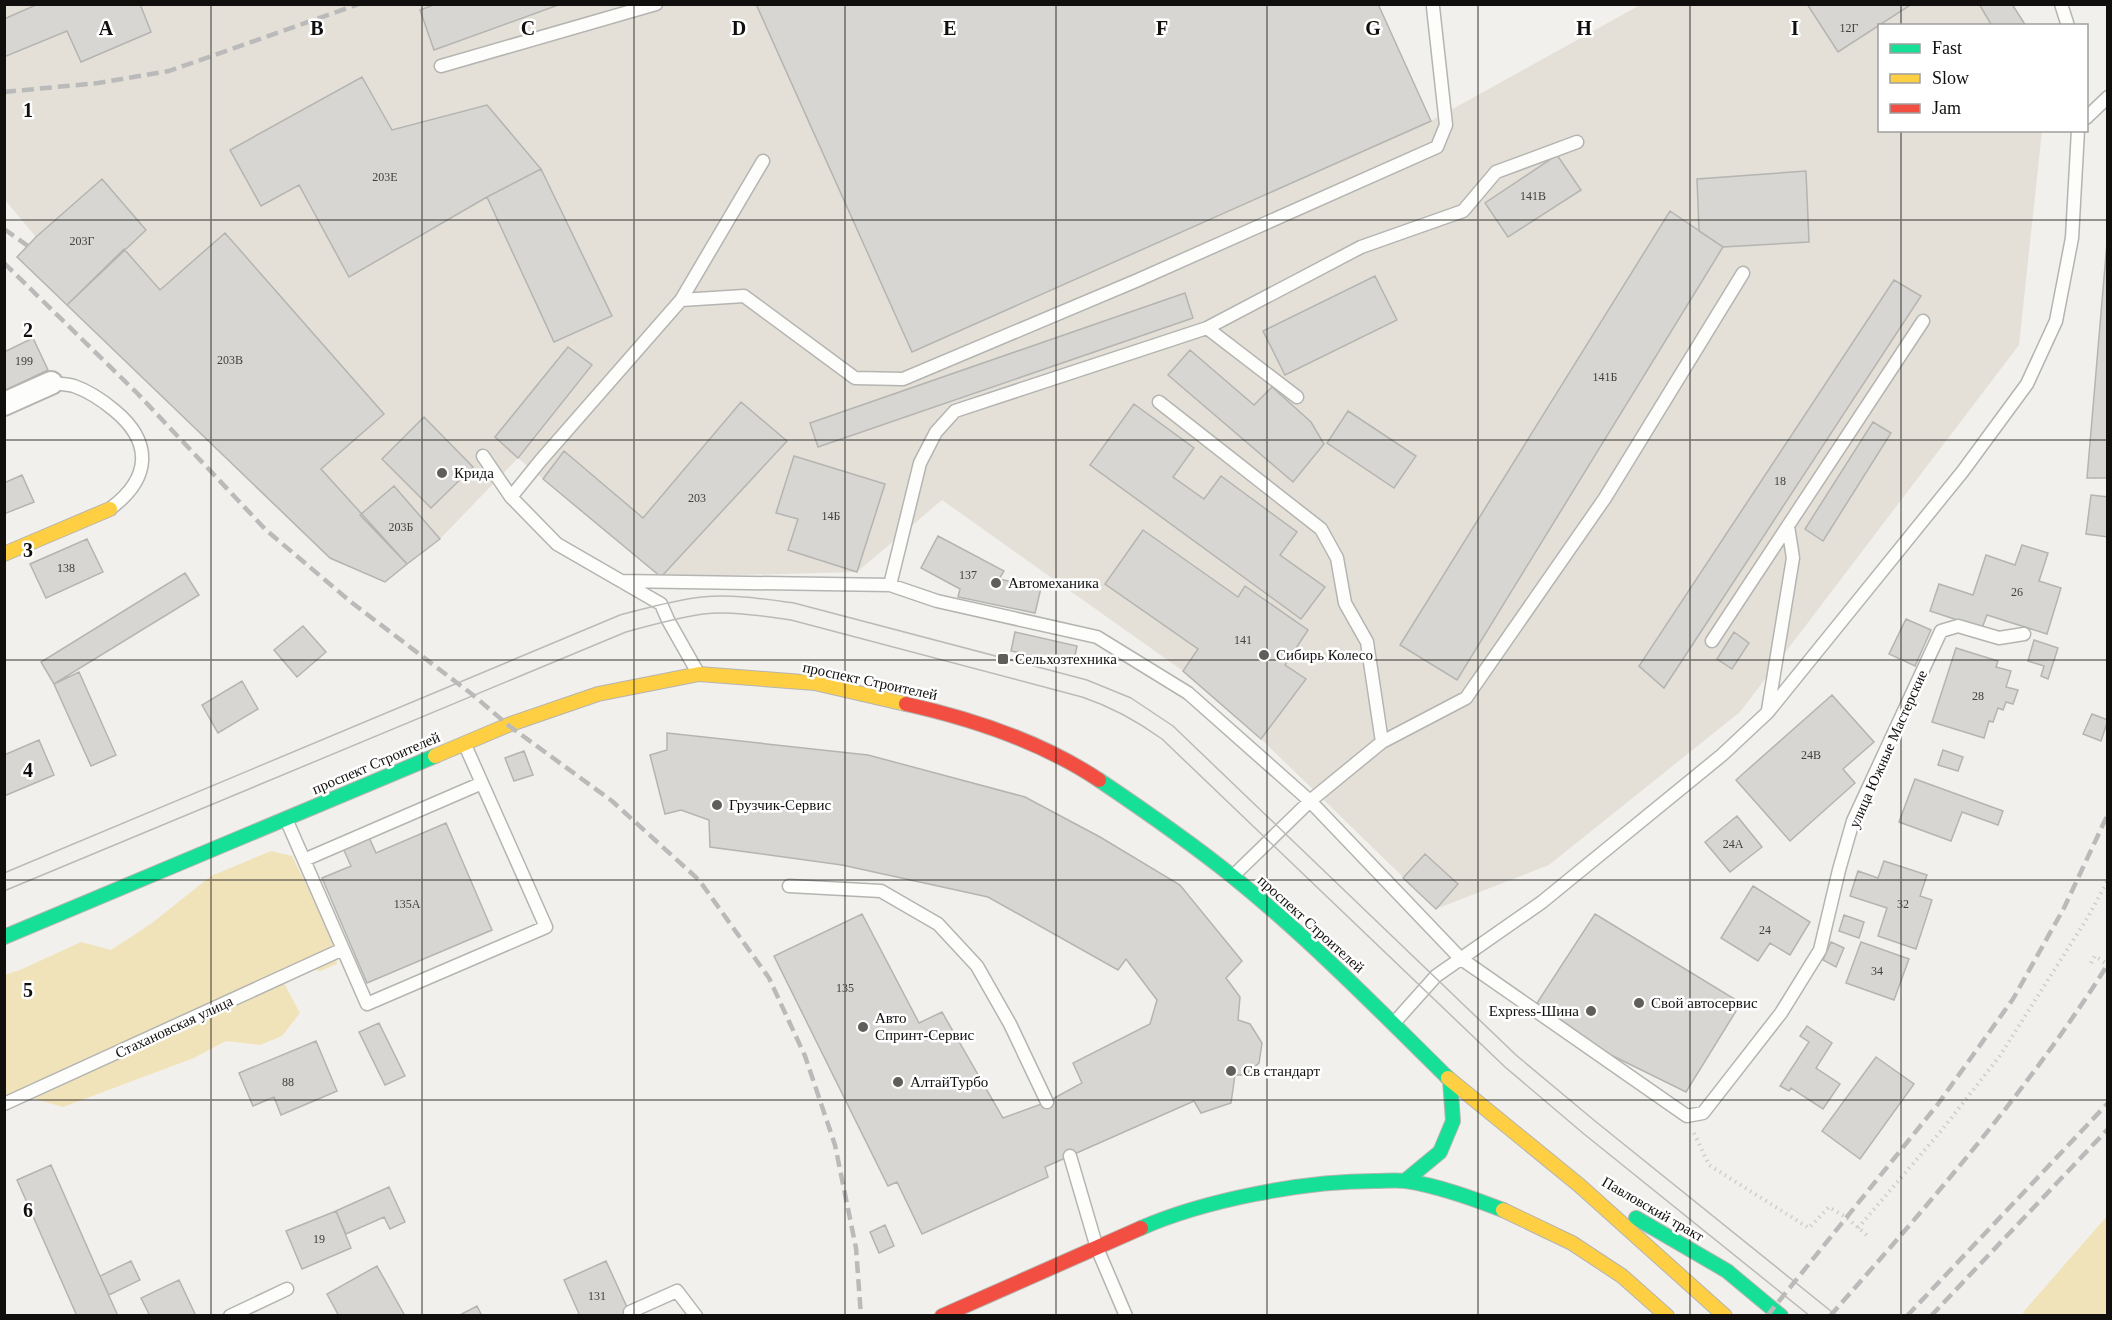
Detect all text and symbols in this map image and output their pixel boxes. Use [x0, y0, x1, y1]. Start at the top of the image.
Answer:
text: A [99, 17, 114, 39]
text: B [310, 17, 324, 39]
text: C [521, 17, 535, 39]
text: D [732, 17, 746, 39]
text: E [943, 17, 957, 39]
text: F [1156, 17, 1168, 39]
text: G [1365, 17, 1381, 39]
text: H [1576, 17, 1592, 39]
text: I [1791, 17, 1799, 39]
house number: 12Г [1840, 21, 1859, 35]
legend [1878, 24, 2088, 132]
text: Fast [1932, 38, 1962, 58]
text: Slow [1932, 68, 1969, 88]
text: Jam [1932, 98, 1961, 118]
text: 1 [23, 99, 33, 121]
house number: 203Е [372, 170, 398, 184]
house number: 141В [1520, 189, 1546, 203]
house number: 203Г [70, 234, 95, 248]
text: 2 [23, 319, 33, 341]
house number: 203В [217, 353, 243, 367]
house number: 199 [15, 354, 33, 368]
house number: 141Б [1593, 370, 1618, 384]
place label: Крида [454, 465, 494, 481]
marker: Крида [435, 466, 449, 480]
house number: 18 [1774, 474, 1786, 488]
house number: 203 [688, 491, 706, 505]
house number: 14Б [822, 509, 841, 523]
house number: 203Б [389, 520, 414, 534]
text: 3 [23, 539, 33, 561]
house number: 138 [57, 561, 75, 575]
house number: 137 [959, 568, 977, 582]
place label: Автомеханика [1008, 575, 1099, 591]
marker: Автомеханика [989, 576, 1003, 590]
house number: 26 [2011, 585, 2023, 599]
house number: 141 [1234, 633, 1252, 647]
place label: Сибирь Колесо [1276, 647, 1373, 663]
marker: Сибирь Колесо [1257, 648, 1271, 662]
place label: Сельхозтехника [1015, 651, 1117, 667]
marker: Сельхозтехника [996, 652, 1010, 666]
street label: проспект Строителей [801, 659, 939, 703]
street label: улица Южные Мастерские [1846, 667, 1930, 830]
house number: 28 [1972, 689, 1984, 703]
street label: проспект Строителей [310, 729, 442, 797]
house number: 24В [1801, 748, 1821, 762]
text: 4 [23, 759, 33, 781]
place label: Грузчик-Сервис [729, 797, 831, 813]
marker: Грузчик-Сервис [710, 798, 724, 812]
house number: 24А [1723, 837, 1744, 851]
street label: проспект Строителей [1255, 872, 1367, 976]
house number: 135А [394, 897, 421, 911]
house number: 32 [1897, 897, 1909, 911]
house number: 24 [1759, 923, 1771, 937]
house number: 34 [1871, 964, 1883, 978]
text: 5 [23, 979, 33, 1001]
house number: 135 [836, 981, 854, 995]
street label: Стахановская улица [113, 993, 236, 1061]
place label: Свой автосервис [1651, 995, 1758, 1011]
marker: Свой автосервис [1632, 996, 1646, 1010]
place label: Express-Шина [1489, 1003, 1579, 1019]
marker: Express-Шина [1584, 1004, 1598, 1018]
place label: Авто Спринт-Сервис [875, 1010, 975, 1043]
marker: Авто Спринт-Сервис [856, 1020, 870, 1034]
place label: Св стандарт [1243, 1063, 1321, 1079]
marker: Св стандарт [1224, 1064, 1238, 1078]
place label: АлтайТурбо [910, 1074, 988, 1090]
house number: 88 [282, 1075, 294, 1089]
marker: АлтайТурбо [891, 1075, 905, 1089]
street label: Павловский тракт [1599, 1173, 1707, 1245]
text: 6 [23, 1199, 33, 1221]
house number: 19 [313, 1232, 325, 1246]
house number: 131 [588, 1289, 606, 1303]

